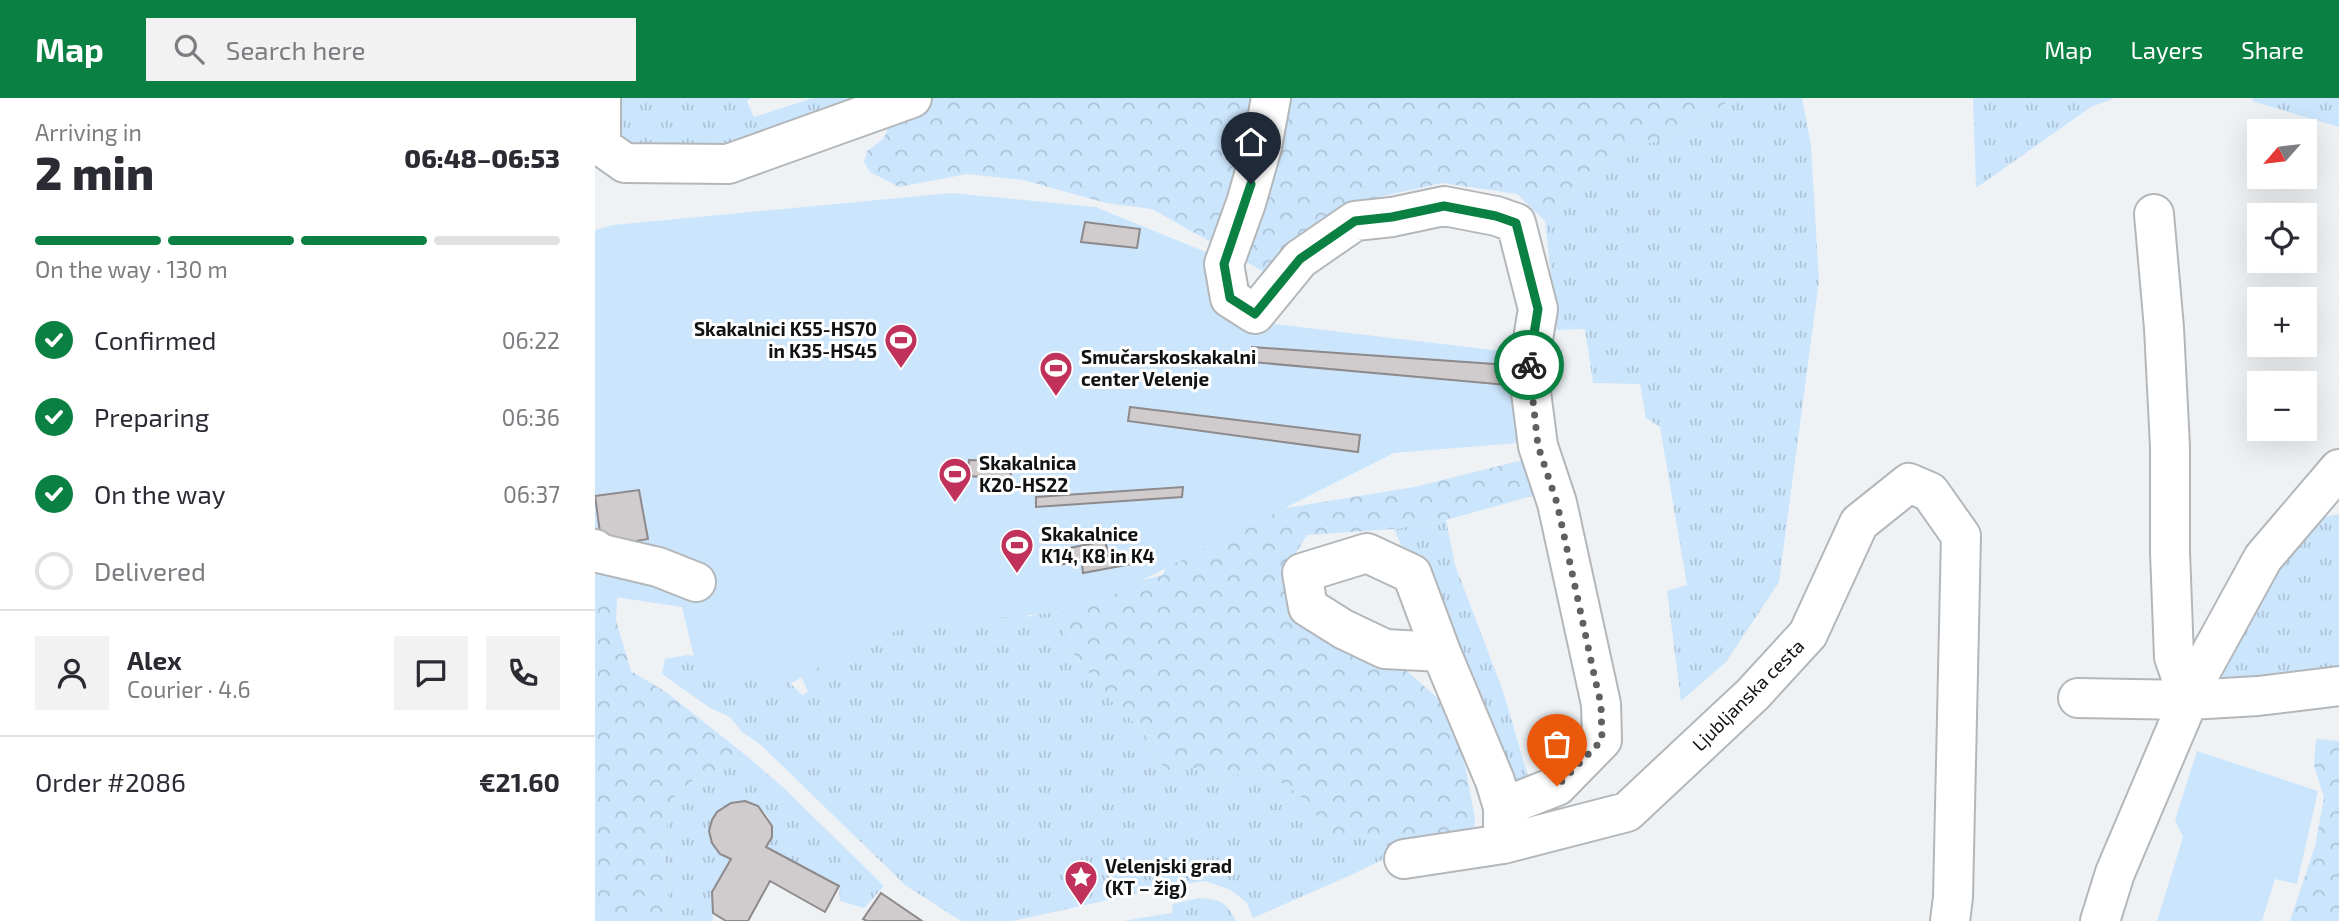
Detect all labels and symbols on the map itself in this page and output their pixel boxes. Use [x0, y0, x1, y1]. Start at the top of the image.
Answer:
pin [1221, 112, 1281, 184]
north arrow [2247, 119, 2317, 189]
place label: Skakalnici K55-HS70 in K35-HS45 [694, 317, 877, 362]
sports icon: Skakalnici K55-HS70 in K35-HS45 [882, 321, 920, 370]
courier [1494, 330, 1564, 400]
place label: Smučarskoskakalni center Velenje [1081, 345, 1256, 390]
sports icon: Smučarskoskakalni center Velenje [1037, 349, 1075, 398]
place label: Skakalnica K20-HS22 [979, 451, 1076, 496]
sports icon: Skakalnica K20-HS22 [936, 455, 974, 504]
place label: Skakalnice K14, K8 in K4 [1041, 522, 1155, 567]
sports icon: Skakalnice K14, K8 in K4 [998, 526, 1036, 575]
street label: Ljubljanska cesta [1687, 634, 1808, 755]
pin [1527, 714, 1587, 786]
place label: Velenjski grad (KT – žig) [1105, 854, 1232, 899]
place icon: Velenjski grad (KT – žig) [1062, 858, 1100, 907]

